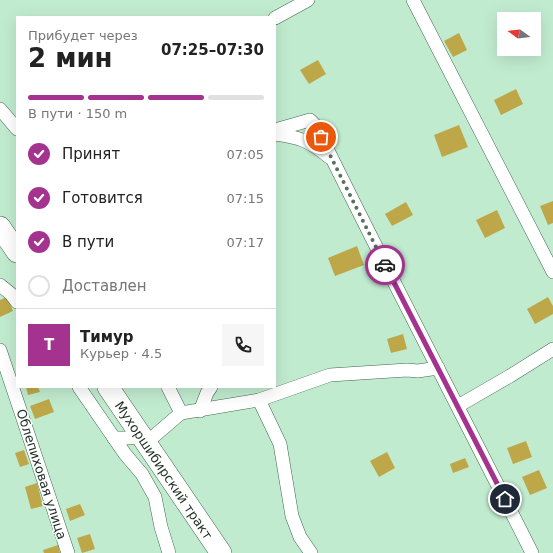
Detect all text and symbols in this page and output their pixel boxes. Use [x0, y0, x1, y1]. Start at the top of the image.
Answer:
north arrow [497, 12, 541, 56]
map controls [497, 12, 541, 56]
text: Прибудет через [28, 28, 138, 43]
text: 07:25–07:30 [161, 41, 264, 59]
text: 2 мин [28, 43, 113, 73]
text: В пути · 150 m [28, 106, 127, 121]
pin [304, 120, 338, 154]
icon: bag [310, 126, 332, 148]
icon: check [28, 143, 50, 165]
text: Принят [62, 145, 120, 163]
text: 07:05 [227, 147, 264, 162]
icon: check [28, 187, 50, 209]
text: Готовится [62, 189, 143, 207]
text: 07:15 [227, 191, 264, 206]
icon: check [28, 231, 50, 253]
text: В пути [62, 233, 114, 251]
text: 07:17 [227, 235, 264, 250]
courier [365, 245, 405, 285]
icon: car [374, 254, 396, 276]
text: Доставлен [62, 277, 147, 295]
button: phone [222, 324, 264, 366]
text: Тимур [80, 328, 134, 346]
text: Т [44, 336, 54, 354]
text: Курьер · 4.5 [80, 346, 162, 361]
street label: Мухоршибирский тракт [112, 398, 216, 542]
street label: Облепиховая улица [13, 407, 70, 541]
pin [488, 482, 522, 516]
icon: home [494, 488, 516, 510]

